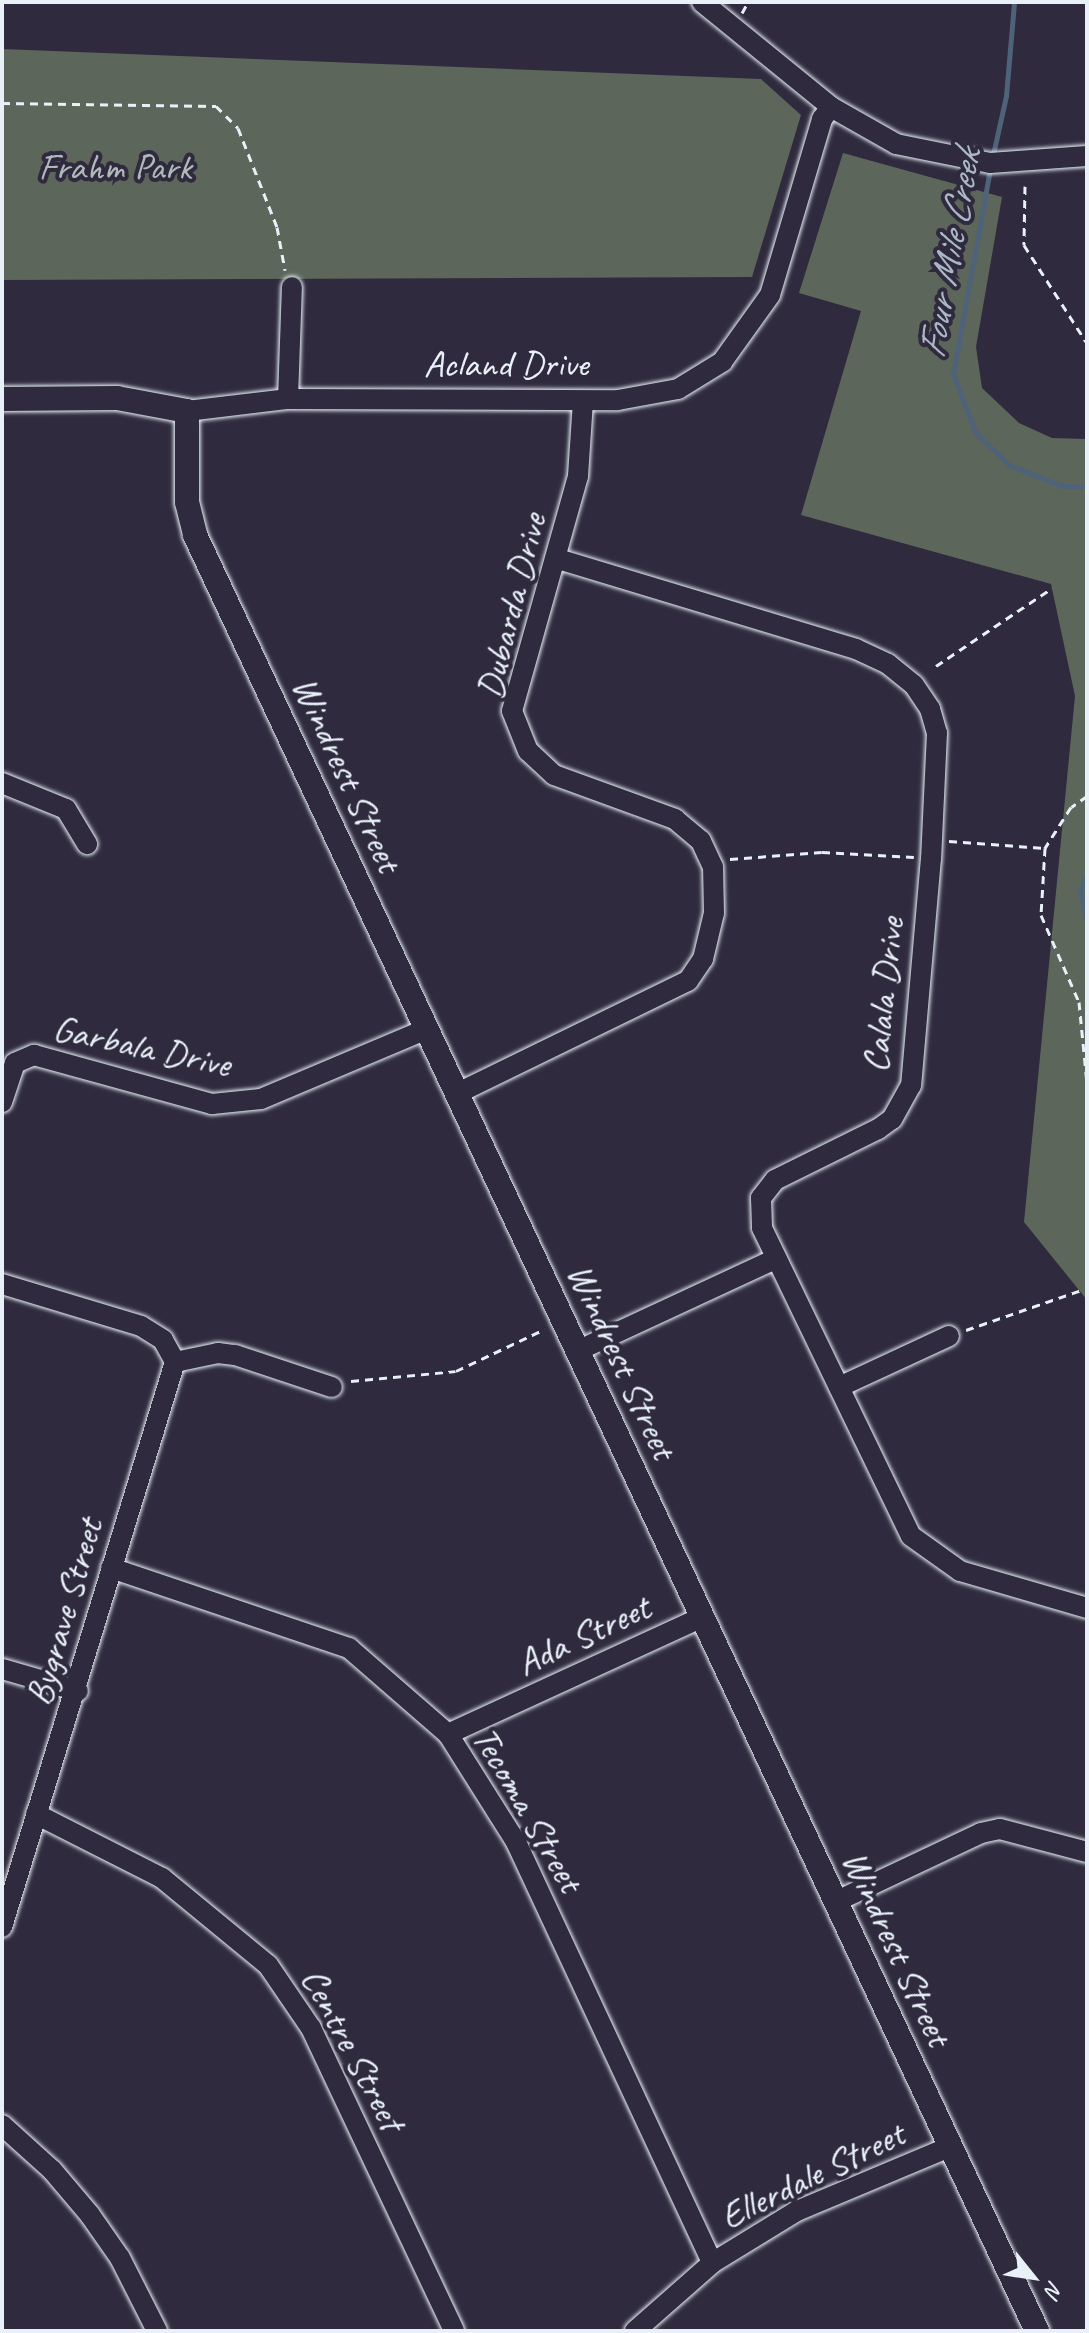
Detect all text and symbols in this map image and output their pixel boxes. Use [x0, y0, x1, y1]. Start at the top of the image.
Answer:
park label: Frahm Park [38, 144, 192, 190]
water label: Four Mile Creek [907, 146, 991, 362]
street label: Acland Drive [423, 341, 589, 387]
street label: Dubarda Drive [466, 509, 556, 703]
street label: Windrest Street [282, 669, 412, 879]
street label: Calala Drive [852, 915, 914, 1075]
street label: Garbala Drive [49, 1005, 235, 1087]
street label: Windrest Street [557, 1256, 687, 1466]
street label: Bygrave Street [16, 1513, 112, 1711]
street label: Ada Street [509, 1584, 657, 1686]
street label: Tecoma Street [462, 1718, 594, 1900]
street label: Windrest Street [832, 1843, 962, 2053]
street label: Centre Street [291, 1960, 415, 2138]
street label: Ellerdale Street [712, 2111, 912, 2239]
north arrow [993, 2237, 1073, 2317]
text: N [1038, 2276, 1069, 2302]

